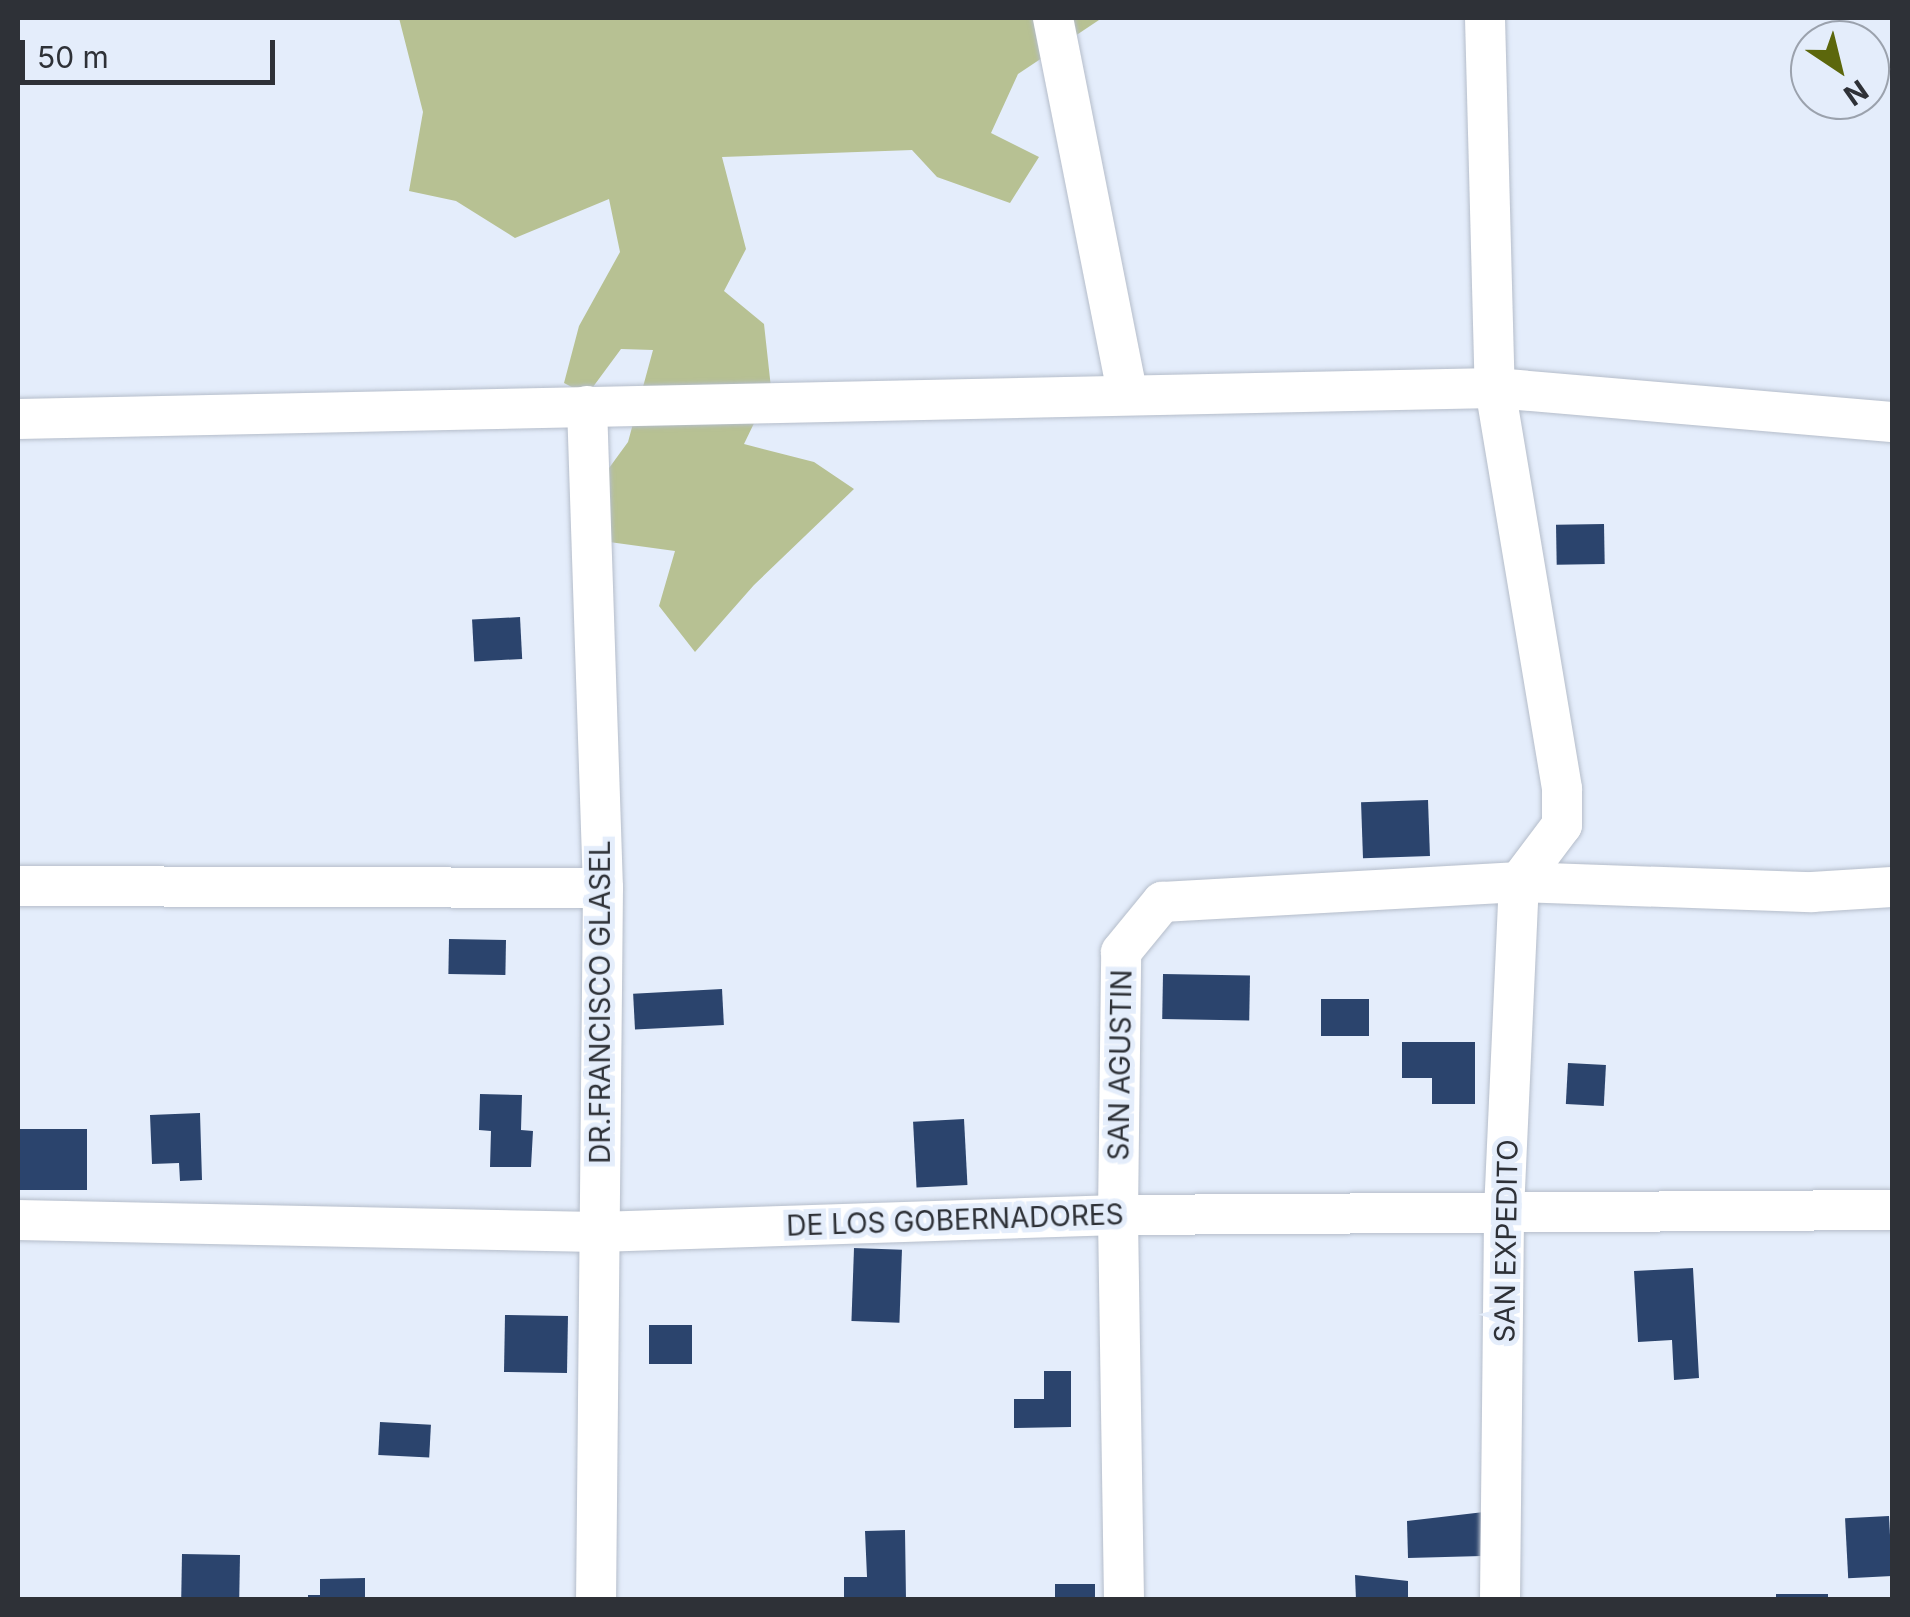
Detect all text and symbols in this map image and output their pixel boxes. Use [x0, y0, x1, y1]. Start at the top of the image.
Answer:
scale bar [25, 20, 280, 82]
north arrow [1790, 20, 1890, 120]
text: 50 m [37, 39, 109, 75]
text: N [1838, 73, 1875, 113]
street label: DR.FRANCISCO GLASEL [583, 840, 617, 1164]
street label: SAN AGUSTIN [1102, 969, 1138, 1161]
street label: SAN EXPEDITO [1487, 1139, 1525, 1343]
street label: DE LOS GOBERNADORES [786, 1197, 1124, 1243]

